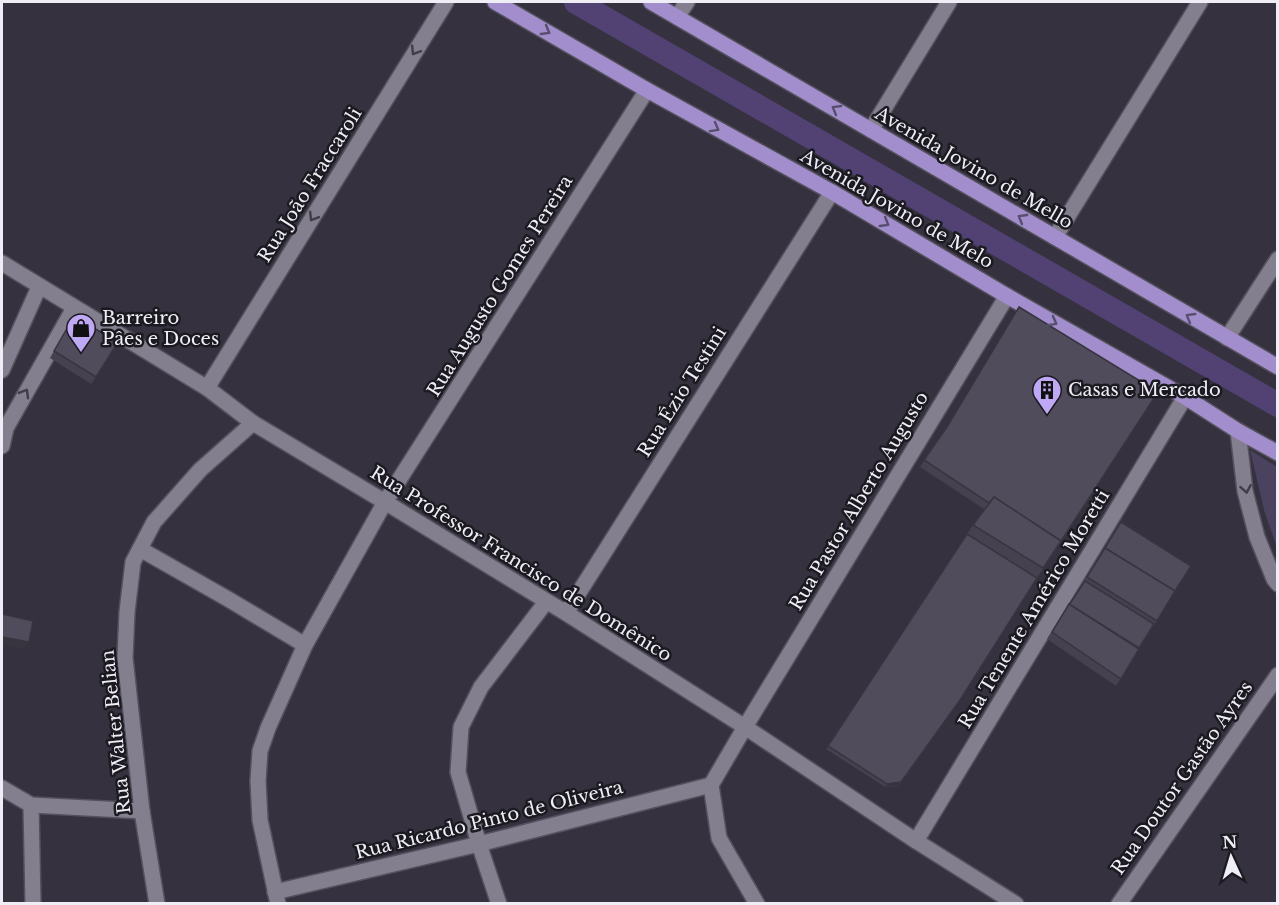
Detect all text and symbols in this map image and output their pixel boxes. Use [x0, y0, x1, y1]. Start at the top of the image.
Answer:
one-way arrow [540, 24, 550, 35]
one-way arrow [411, 45, 423, 55]
street label: Avenida Jovino de Mello [870, 102, 1077, 234]
street label: Rua João Fraccaroli [253, 104, 367, 266]
one-way arrow [832, 105, 842, 117]
one-way arrow [709, 121, 719, 132]
street label: Avenida Jovino de Melo [796, 144, 997, 273]
street label: Rua Augusto Gomes Pereira [423, 171, 577, 401]
one-way arrow [309, 211, 321, 221]
one-way arrow [1018, 214, 1028, 225]
one-way arrow [879, 216, 889, 228]
place label: Barreiro Pâes e Doces [102, 307, 219, 350]
shop icon: Barreiro Pâes e Doces [65, 312, 97, 354]
one-way arrow [1186, 313, 1197, 324]
one-way arrow [1047, 315, 1057, 326]
street label: Rua Ézio Testini [632, 322, 731, 461]
building icon: Casas e Mercado [1031, 374, 1063, 416]
place label: Casas e Mercado [1068, 379, 1221, 401]
street label: Rua Pastor Alberto Augusto [785, 388, 933, 614]
one-way arrow [18, 389, 29, 399]
street label: Rua Professor Francisco de Domênico [366, 462, 676, 666]
one-way arrow [1239, 484, 1251, 493]
street label: Rua Tenente Américo Moretti [954, 486, 1114, 732]
street label: Rua Walter Belian [96, 649, 136, 815]
street label: Rua Doutor Gastão Ayres [1107, 677, 1257, 879]
street label: Rua Ricardo Pinto de Oliveira [353, 776, 625, 864]
north arrow [1201, 827, 1261, 887]
text: N [1222, 832, 1238, 853]

